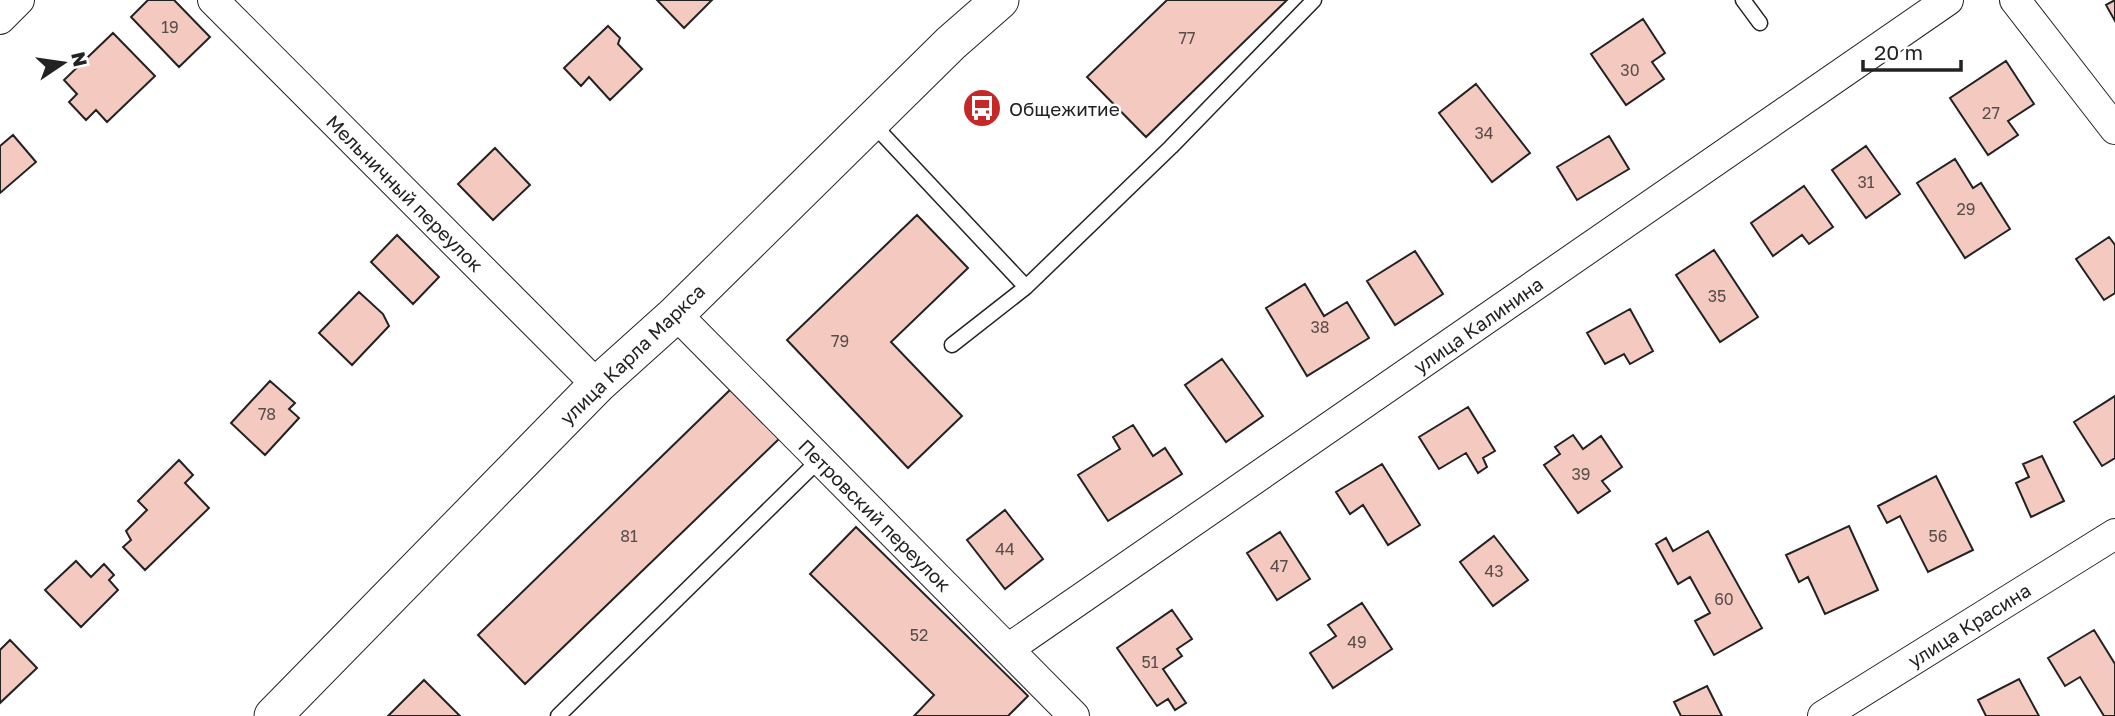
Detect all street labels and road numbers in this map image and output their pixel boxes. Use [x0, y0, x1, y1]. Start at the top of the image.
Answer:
street label: Мельничный переулок [322, 110, 488, 276]
street label: улица Калинина [1409, 272, 1547, 378]
street label: улица Карла Маркса [555, 279, 709, 429]
street label: Петровский переулок [794, 434, 956, 596]
street label: улица Красина [1903, 578, 2035, 672]

